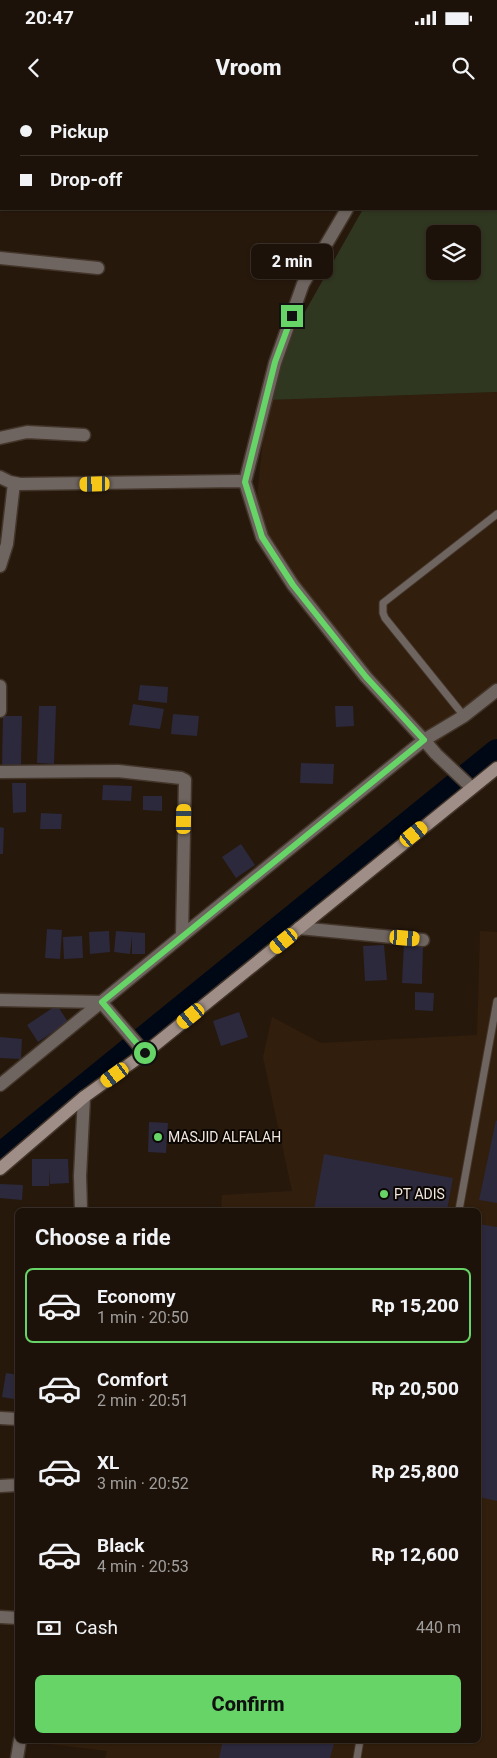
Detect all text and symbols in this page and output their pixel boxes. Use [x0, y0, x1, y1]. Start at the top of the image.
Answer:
text: 20:47 [25, 6, 74, 29]
icon: back [20, 54, 48, 82]
icon: search [449, 54, 477, 82]
text: Vroom [216, 55, 281, 80]
text: Pickup [50, 120, 109, 143]
text: Drop-off [50, 168, 122, 191]
map controls [426, 225, 481, 280]
button: layers [426, 225, 481, 280]
callout: 2 min [251, 244, 333, 278]
text: 2 min [272, 252, 312, 271]
route end [281, 305, 303, 327]
car [79, 476, 110, 492]
car [176, 804, 191, 834]
car [397, 819, 430, 849]
car [267, 926, 300, 956]
car [389, 929, 420, 947]
car [174, 1001, 207, 1031]
route start [134, 1042, 156, 1064]
car [98, 1060, 131, 1090]
place label: MASJID ALFALAH [168, 1129, 281, 1145]
marker: MASJID ALFALAH [152, 1131, 164, 1143]
place label: PT ADIS [394, 1186, 445, 1202]
marker: PT ADIS [378, 1188, 390, 1200]
text: Choose a ride [35, 1225, 171, 1250]
icon: car [37, 1283, 82, 1328]
text: Economy [97, 1285, 176, 1308]
text: Rp 15,200 [372, 1294, 459, 1317]
text: 1 min · 20:50 [97, 1308, 189, 1327]
icon: car [37, 1366, 82, 1411]
text: Comfort [97, 1368, 168, 1391]
text: Rp 20,500 [372, 1377, 459, 1400]
text: 2 min · 20:51 [97, 1391, 189, 1410]
icon: car [37, 1449, 82, 1494]
text: XL [97, 1451, 119, 1474]
text: Rp 25,800 [372, 1460, 459, 1483]
text: 3 min · 20:52 [97, 1474, 189, 1493]
icon: car [37, 1532, 82, 1577]
text: Black [97, 1534, 144, 1557]
text: Rp 12,600 [372, 1543, 459, 1566]
text: 4 min · 20:53 [97, 1557, 189, 1576]
icon: cash [35, 1614, 63, 1642]
text: Cash [75, 1616, 118, 1639]
text: 440 m [416, 1618, 461, 1637]
button: Confirm [35, 1675, 461, 1733]

